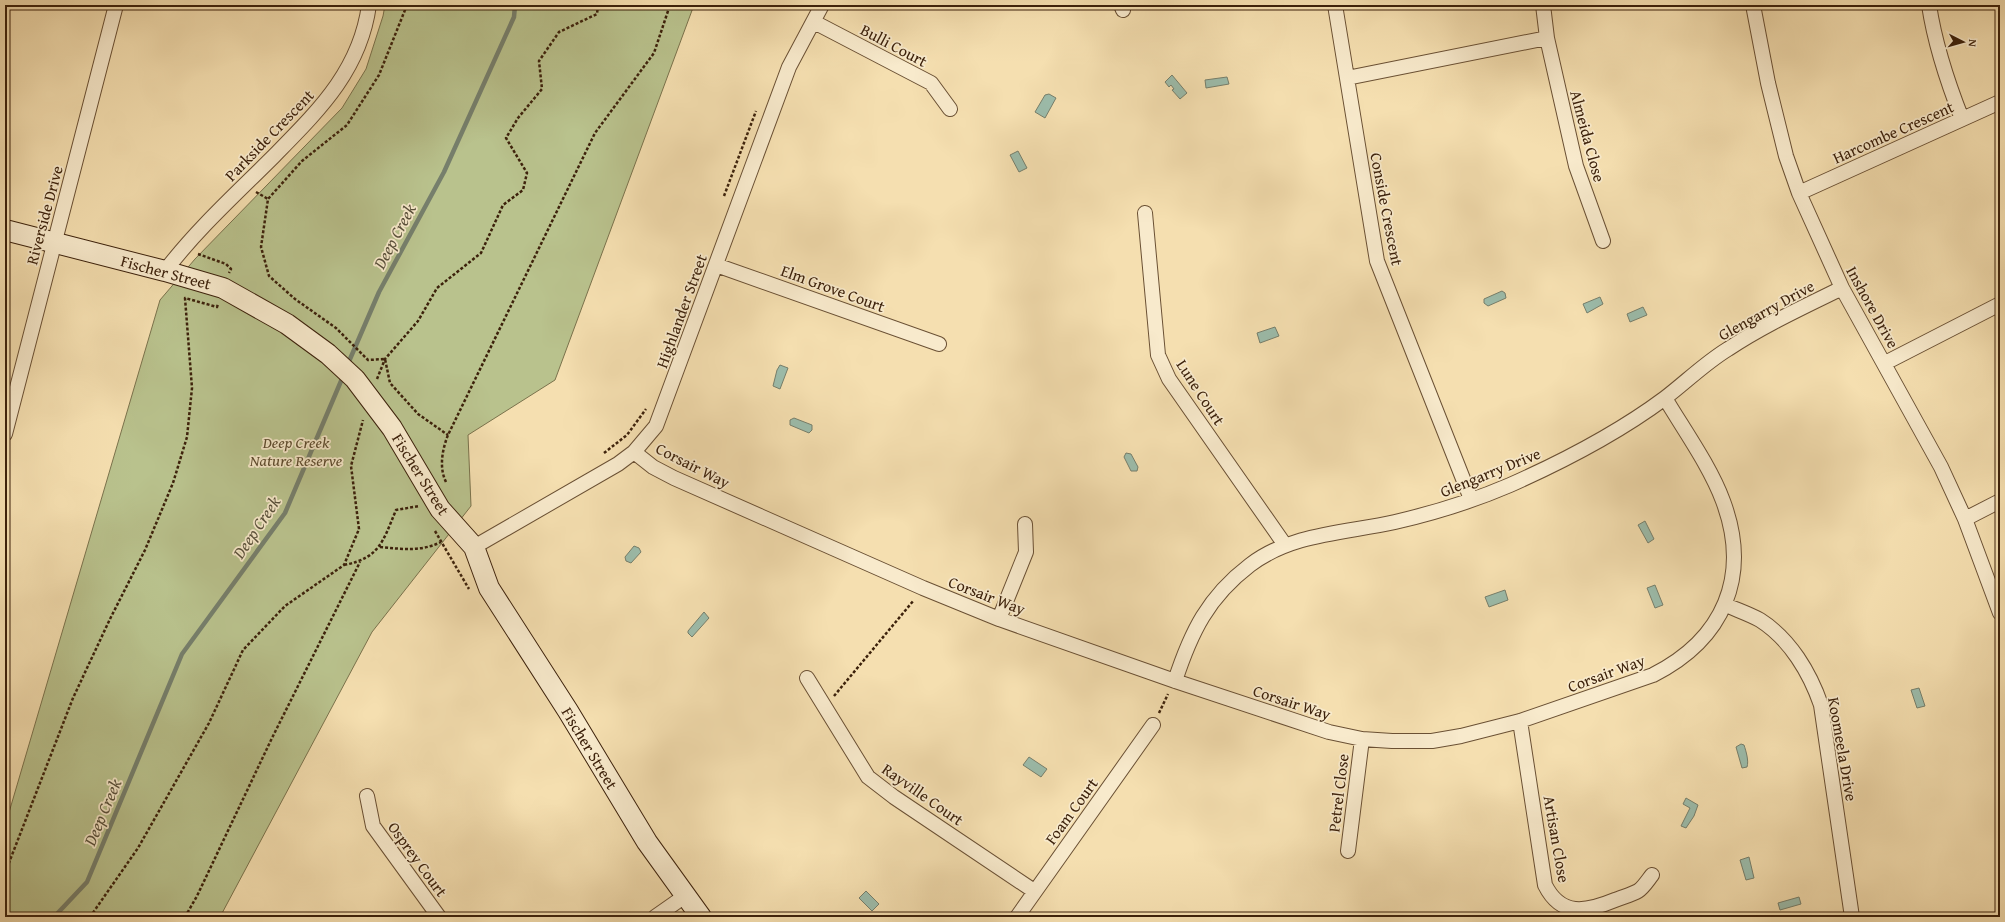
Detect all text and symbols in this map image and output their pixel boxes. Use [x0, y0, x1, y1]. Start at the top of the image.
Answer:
street label: Bulli Court [856, 17, 932, 73]
north arrow [1943, 22, 1983, 62]
text: N [1965, 39, 1981, 48]
street label: Parkside Crescent [219, 83, 319, 186]
street label: Almeida Close [1564, 87, 1612, 185]
street label: Harcombe Crescent [1829, 94, 1958, 169]
street label: Conside Crescent [1364, 151, 1410, 268]
street label: Riverside Drive [19, 163, 69, 267]
water label: Deep Creek [366, 199, 422, 274]
street label: Fischer Street [118, 248, 214, 296]
street label: Highlander Street [649, 250, 713, 371]
street label: Elm Grove Court [778, 258, 889, 318]
street label: Inshore Drive [1841, 262, 1905, 352]
street label: Glengarry Drive [1714, 274, 1818, 346]
street label: Lune Court [1171, 354, 1231, 430]
street label: Fischer Street [386, 428, 456, 520]
park label: Deep Creek Nature Reserve [249, 430, 343, 472]
street label: Corsair Way [652, 436, 734, 494]
street label: Glengarry Drive [1436, 441, 1544, 503]
water label: Deep Creek [225, 491, 286, 564]
street label: Corsair Way [945, 569, 1029, 621]
street label: Corsair Way [1564, 648, 1648, 698]
street label: Corsair Way [1250, 678, 1334, 726]
street label: Koomeela Drive [1822, 695, 1864, 803]
street label: Fischer Street [556, 702, 624, 794]
street label: Petrel Close [1321, 752, 1355, 834]
street label: Rayville Court [877, 757, 969, 831]
street label: Foam Court [1039, 772, 1104, 849]
water label: Deep Creek [76, 774, 127, 850]
street label: Artisan Close [1538, 794, 1576, 884]
street label: Osprey Court [382, 816, 454, 902]

